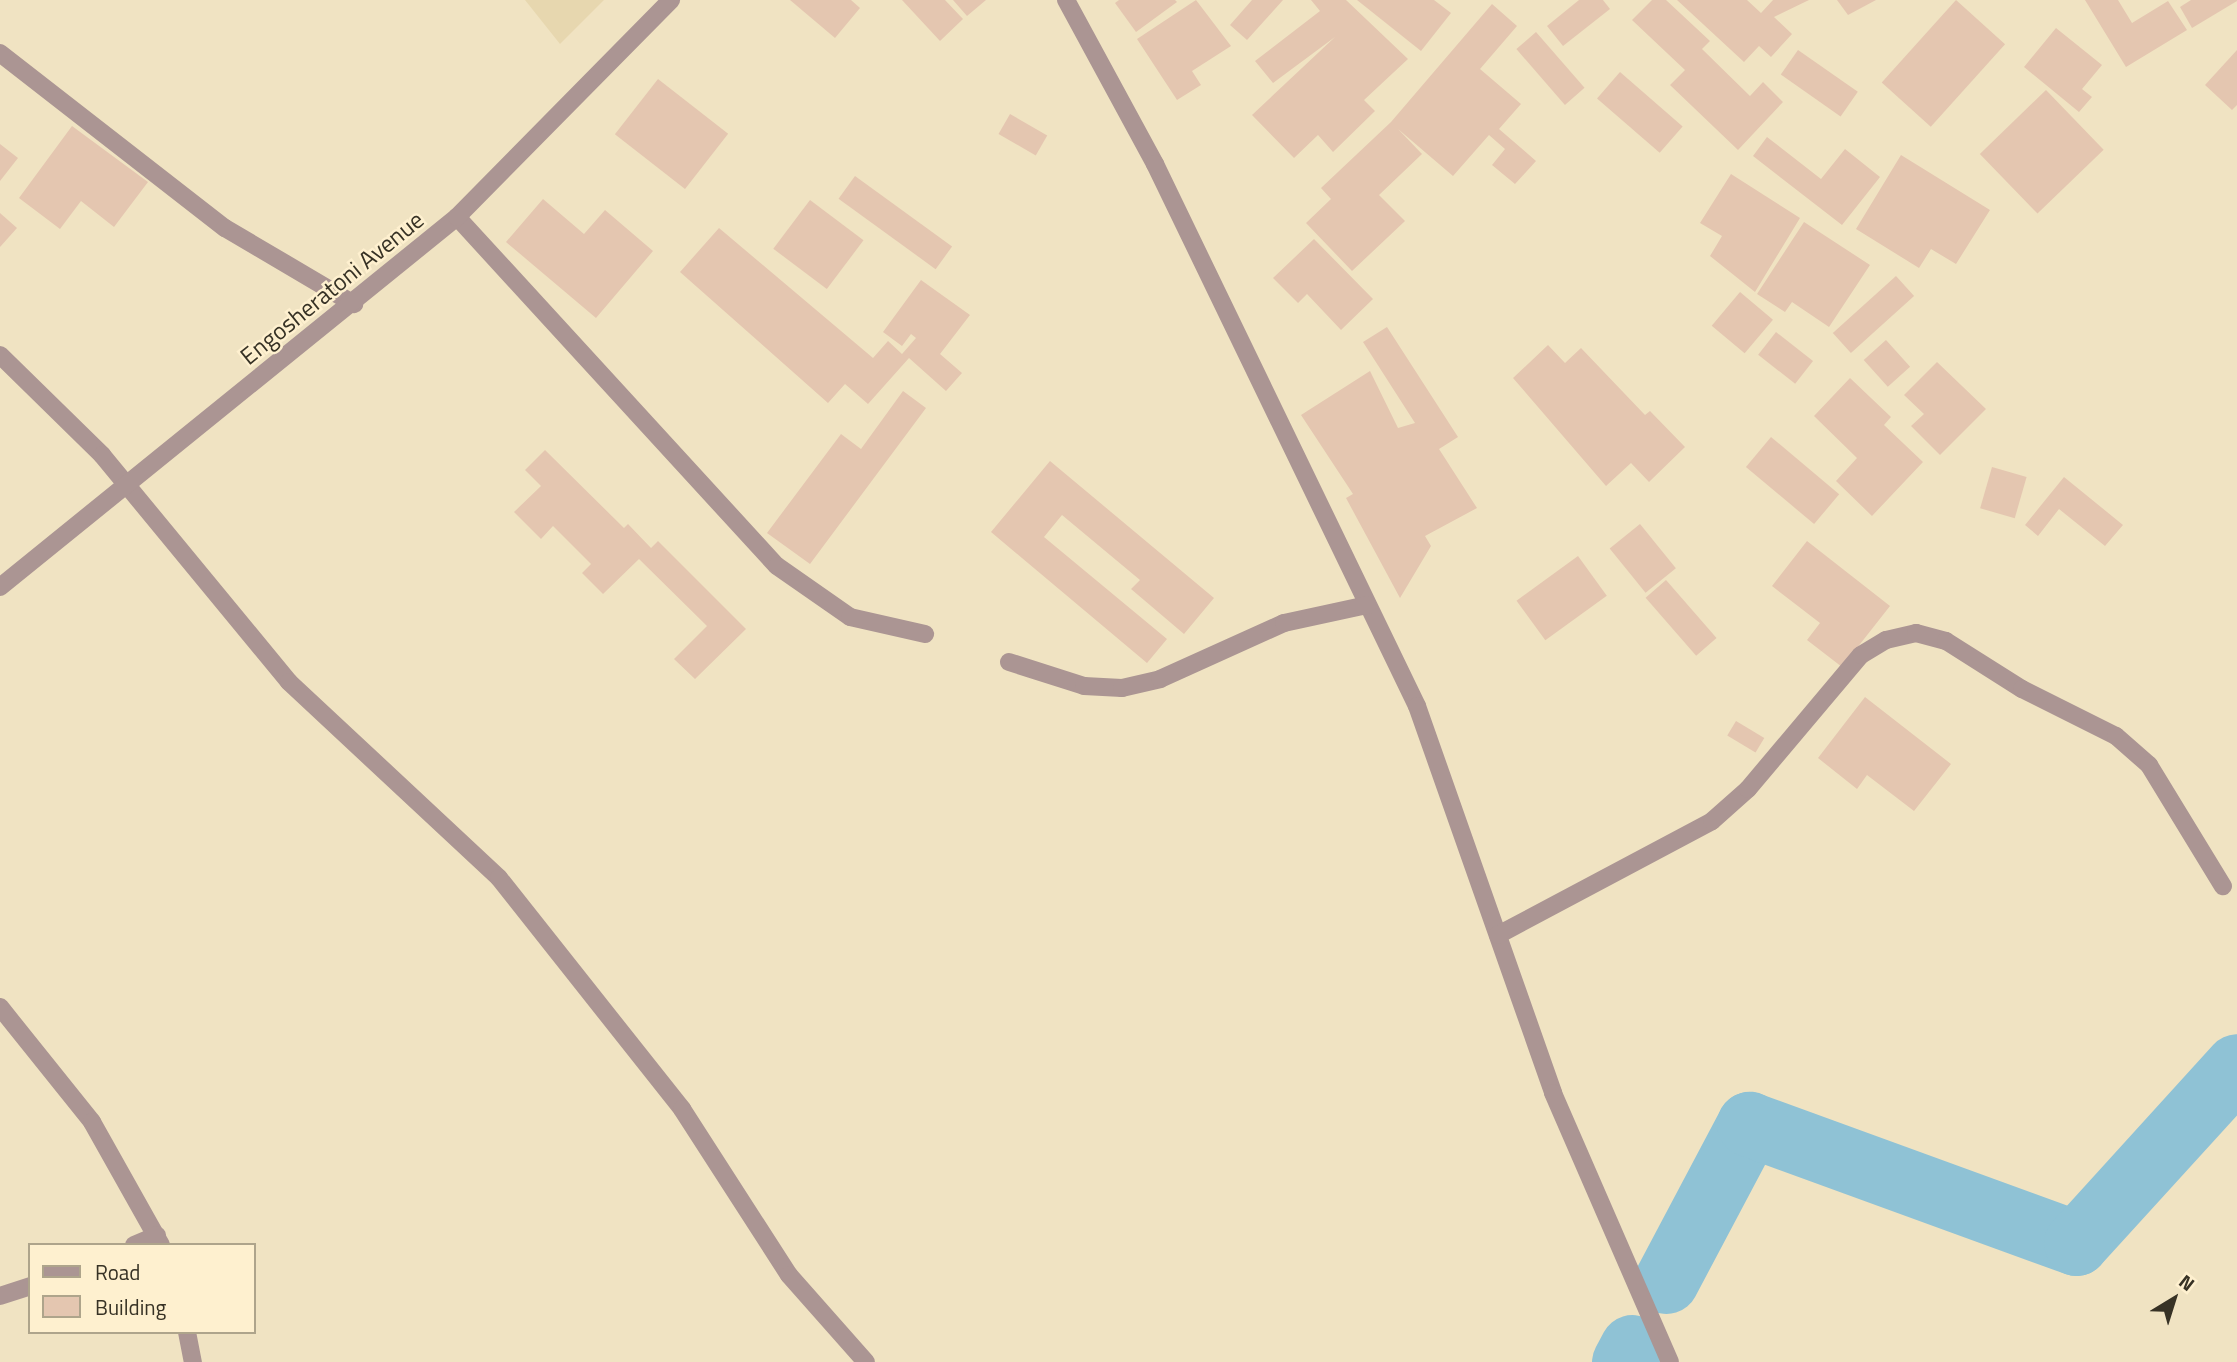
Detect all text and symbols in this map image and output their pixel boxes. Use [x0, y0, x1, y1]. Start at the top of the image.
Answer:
street label: Engosheratoni Avenue [235, 205, 429, 371]
legend [28, 1243, 256, 1334]
text: Road [95, 1256, 140, 1288]
north arrow [2139, 1264, 2209, 1334]
text: N [2173, 1267, 2201, 1298]
text: Building [95, 1291, 166, 1323]

